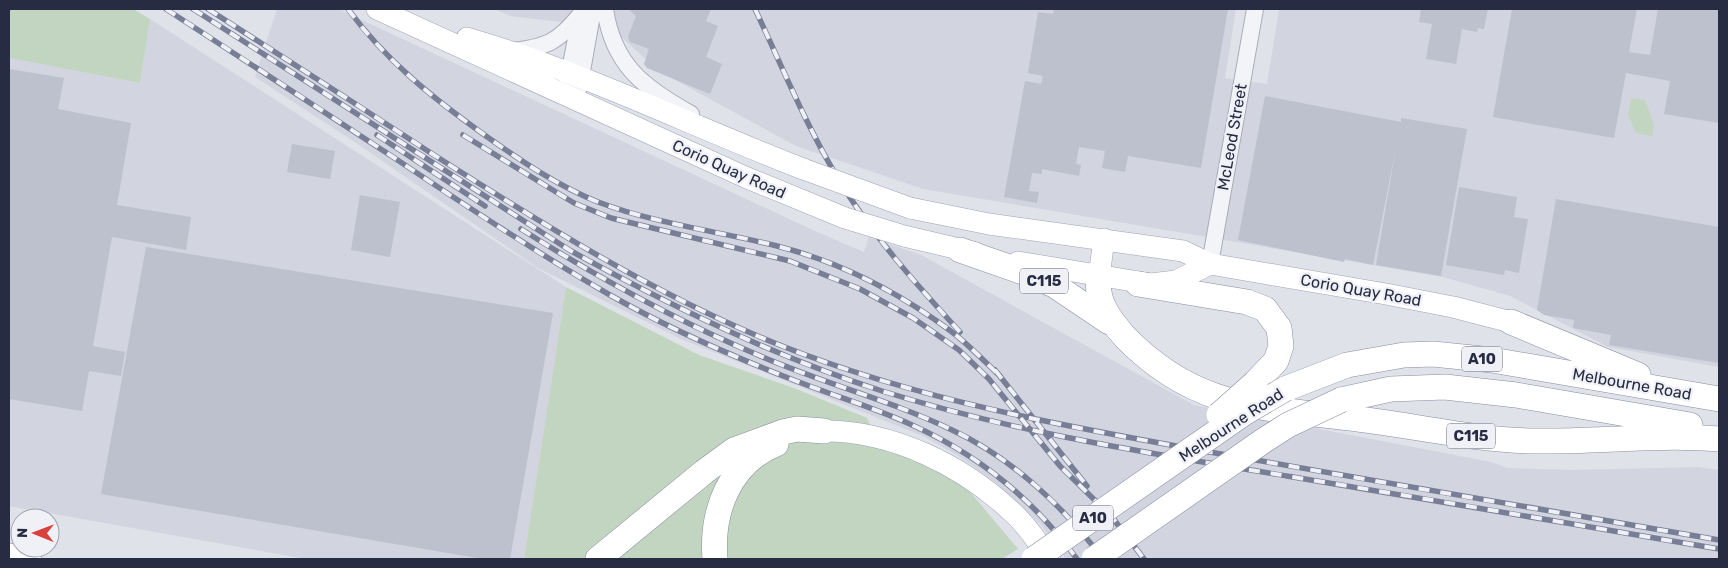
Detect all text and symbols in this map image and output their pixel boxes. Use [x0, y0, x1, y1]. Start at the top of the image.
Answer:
street label: McLeod Street [1213, 82, 1251, 192]
street label: Corio Quay Road [669, 135, 789, 203]
road number: C115 [1020, 268, 1068, 294]
street label: Corio Quay Road [1299, 270, 1423, 310]
road number: A10 [1462, 346, 1502, 372]
street label: Melbourne Road [1571, 364, 1693, 404]
street label: Melbourne Road [1175, 384, 1287, 466]
road number: C115 [1447, 424, 1495, 448]
road number: A10 [1073, 506, 1113, 530]
north arrow [10, 508, 60, 558]
text: N [14, 528, 31, 538]

